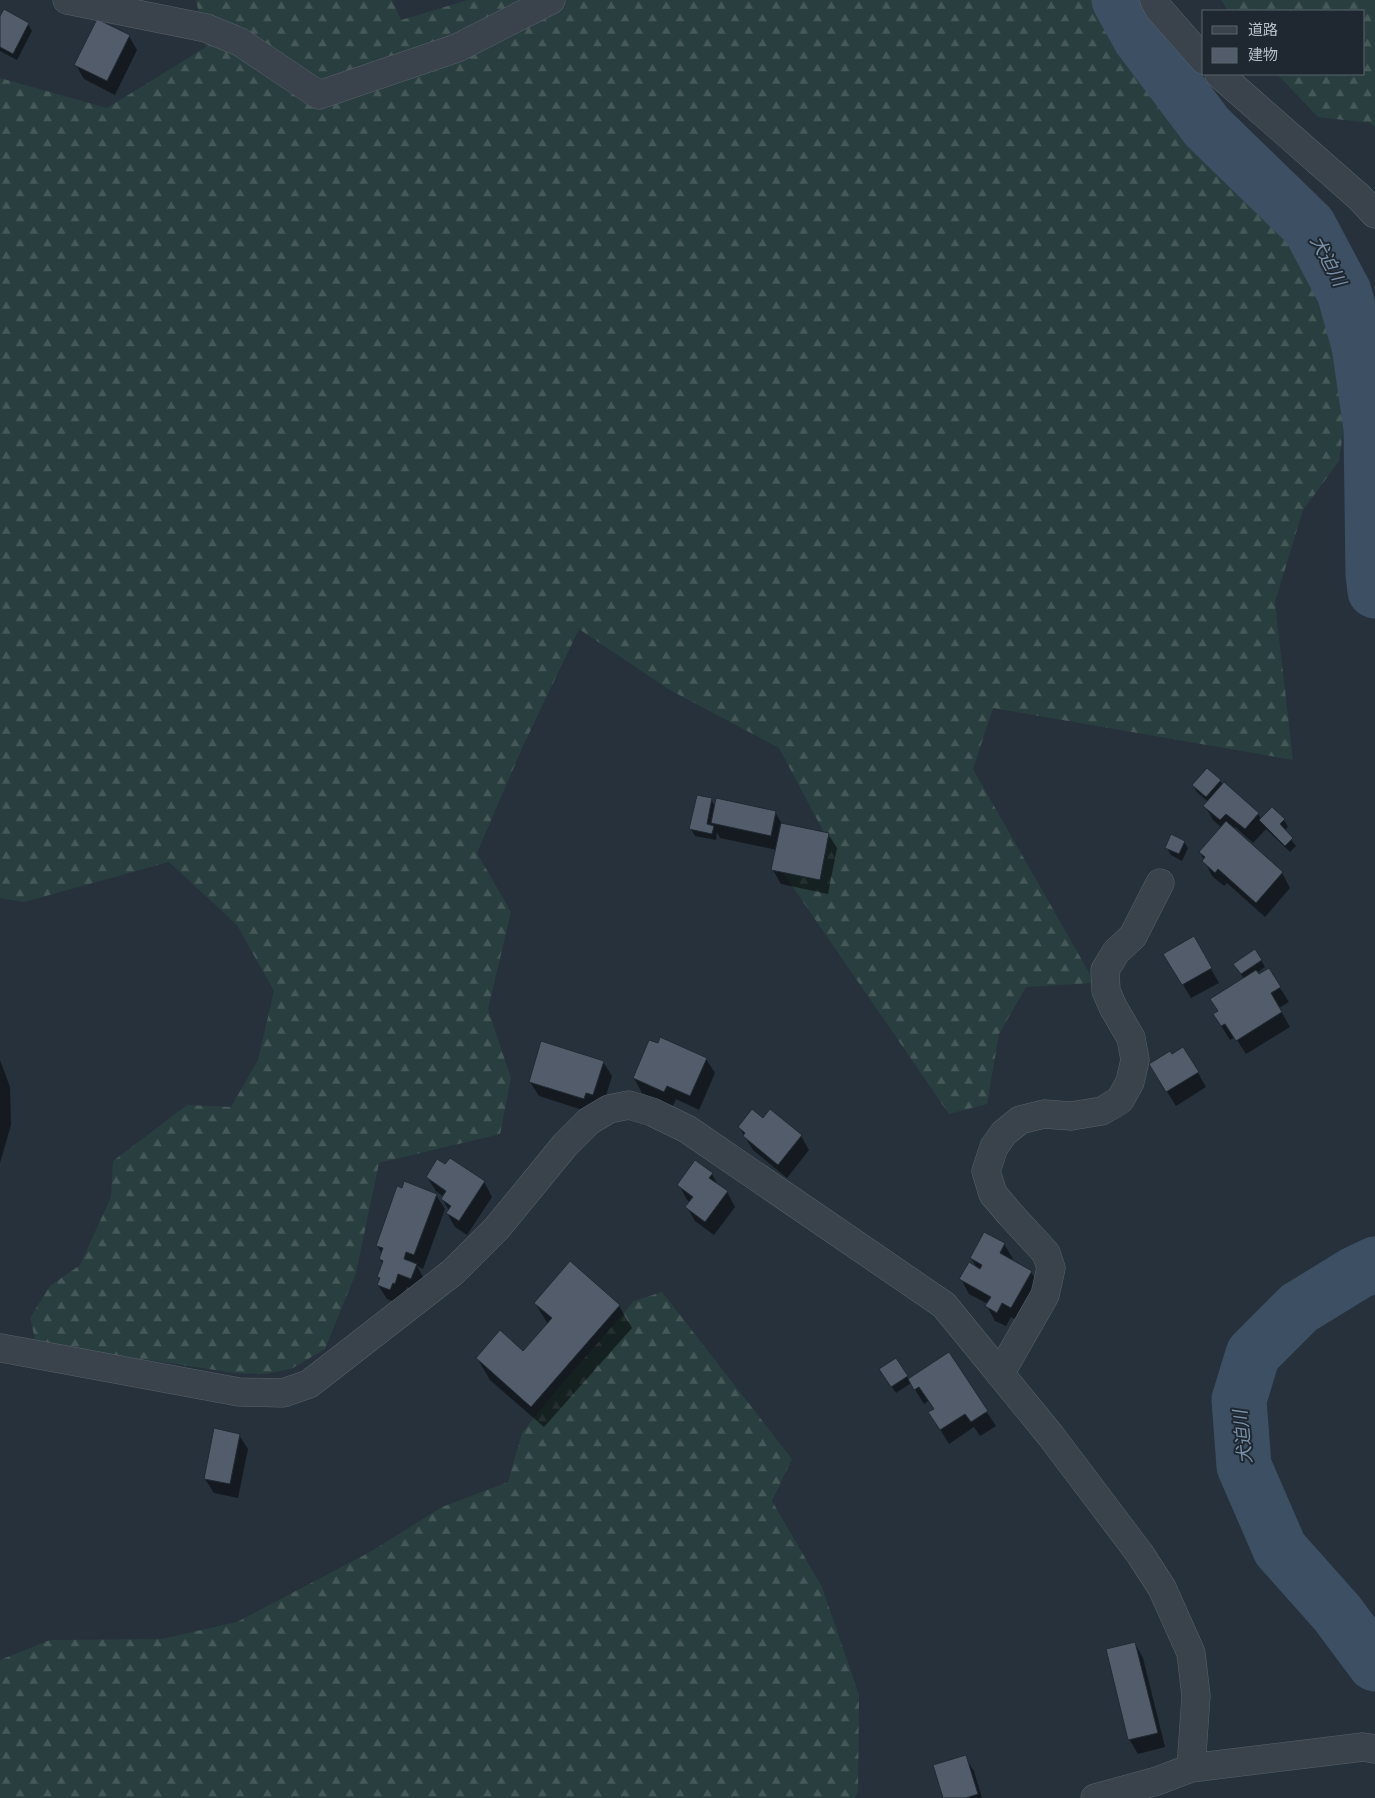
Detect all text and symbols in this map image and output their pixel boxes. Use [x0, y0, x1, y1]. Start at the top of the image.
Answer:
legend [1202, 10, 1365, 75]
text: 道路 [1248, 21, 1278, 38]
text: 建物 [1248, 46, 1278, 63]
water label: 犬迫川 [1306, 232, 1351, 291]
water label: 犬迫川 [1229, 1407, 1256, 1465]

